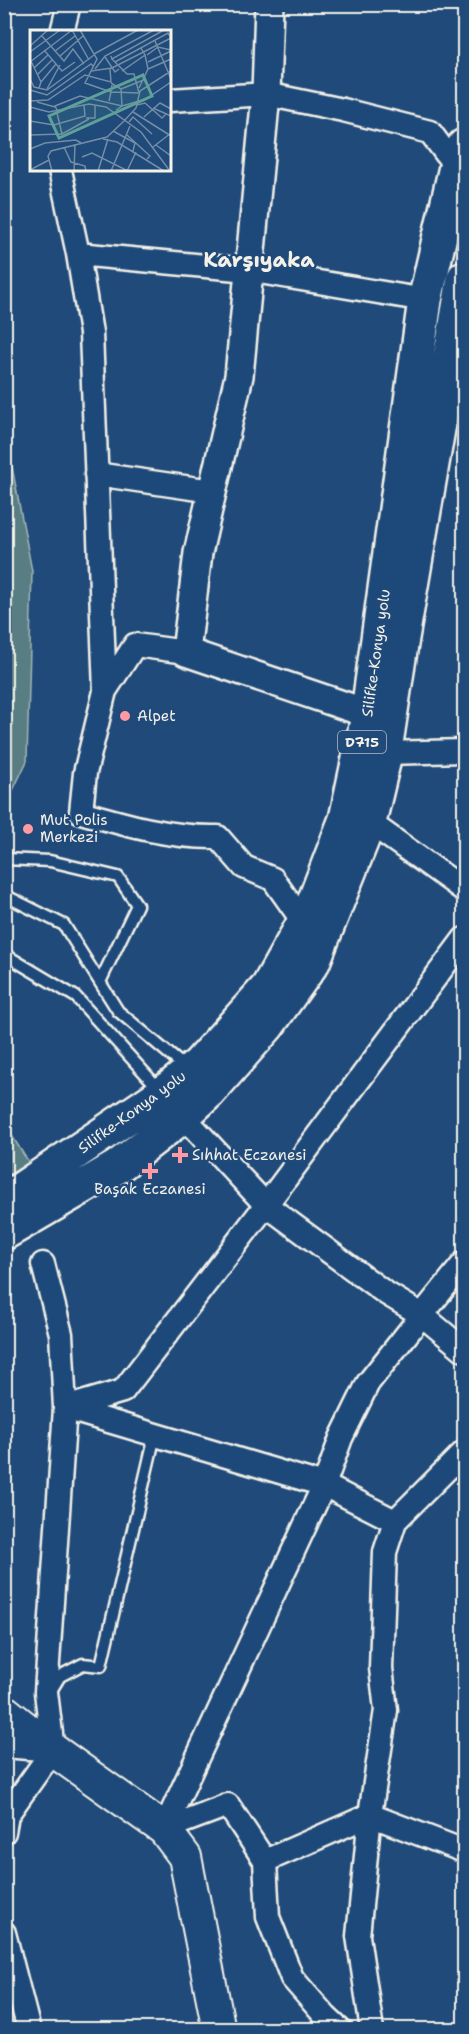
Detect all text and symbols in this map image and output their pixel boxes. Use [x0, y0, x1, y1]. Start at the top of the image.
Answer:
inset map [30, 30, 171, 171]
district label: Karşıyaka [203, 246, 315, 274]
street label: Silifke-Konya yolu [357, 588, 395, 718]
place label: Alpet [137, 706, 176, 726]
marker: Alpet [118, 709, 132, 723]
road number: D715 [338, 731, 386, 753]
place label: Mut Polis Merkezi [40, 810, 108, 847]
marker: Mut Polis Merkezi [21, 822, 35, 836]
street label: Silifke-Konya yolu [74, 1066, 190, 1158]
place label: Sıhhat Eczanesi [192, 1145, 307, 1165]
marker: Sıhhat Eczanesi [173, 1148, 187, 1162]
marker: Başak Eczanesi [143, 1164, 157, 1178]
place label: Başak Eczanesi [94, 1179, 206, 1199]

